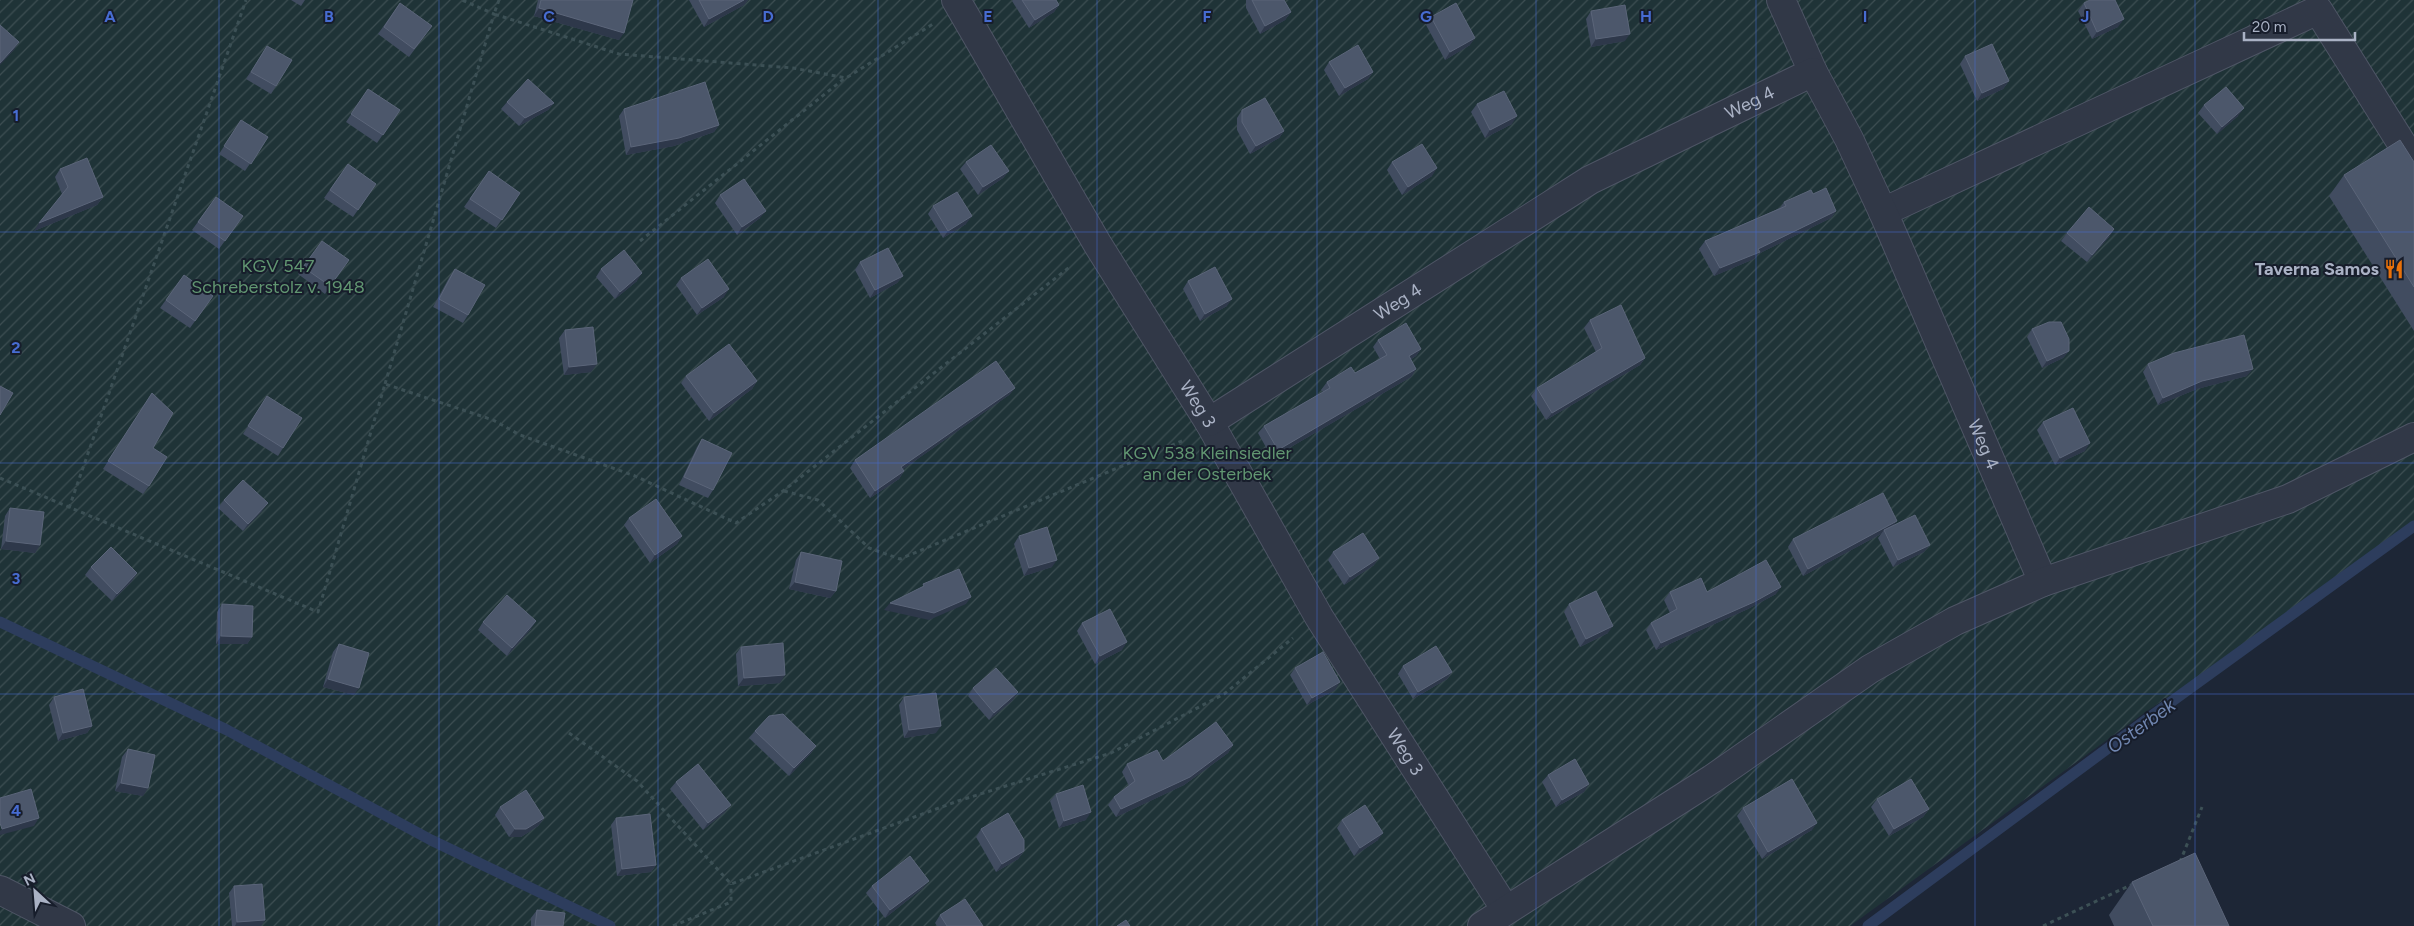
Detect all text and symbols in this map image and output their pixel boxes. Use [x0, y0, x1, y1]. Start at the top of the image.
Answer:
text: A [104, 7, 116, 26]
text: B [324, 7, 334, 26]
text: C [543, 7, 555, 26]
text: D [762, 7, 774, 26]
text: E [983, 7, 993, 26]
text: F [1203, 7, 1212, 26]
text: G [1420, 7, 1432, 26]
text: H [1640, 7, 1652, 26]
text: I [1863, 7, 1867, 26]
text: J [2081, 7, 2089, 26]
scale bar [2244, 10, 2355, 42]
text: 20 m [2252, 18, 2286, 36]
street label: Weg 4 [1721, 81, 1778, 124]
text: 1 [13, 106, 19, 125]
park label: KGV 547 Schreberstolz v. 1948 [191, 255, 365, 298]
place label: Taverna Samos [2255, 258, 2380, 280]
restaurant icon: Taverna Samos [2383, 258, 2405, 280]
street label: Weg 4 [1370, 279, 1426, 325]
text: 2 [11, 338, 21, 357]
street label: Weg 3 [1175, 377, 1221, 432]
street label: Weg 4 [1963, 416, 2004, 473]
park label: KGV 538 Kleinsiedler an der Osterbek [1122, 442, 1292, 485]
text: 3 [12, 569, 21, 588]
water label: Osterbek [2102, 693, 2180, 758]
street label: Weg 3 [1382, 724, 1428, 779]
text: 4 [11, 801, 21, 820]
north arrow [10, 866, 60, 916]
text: N [21, 870, 38, 890]

